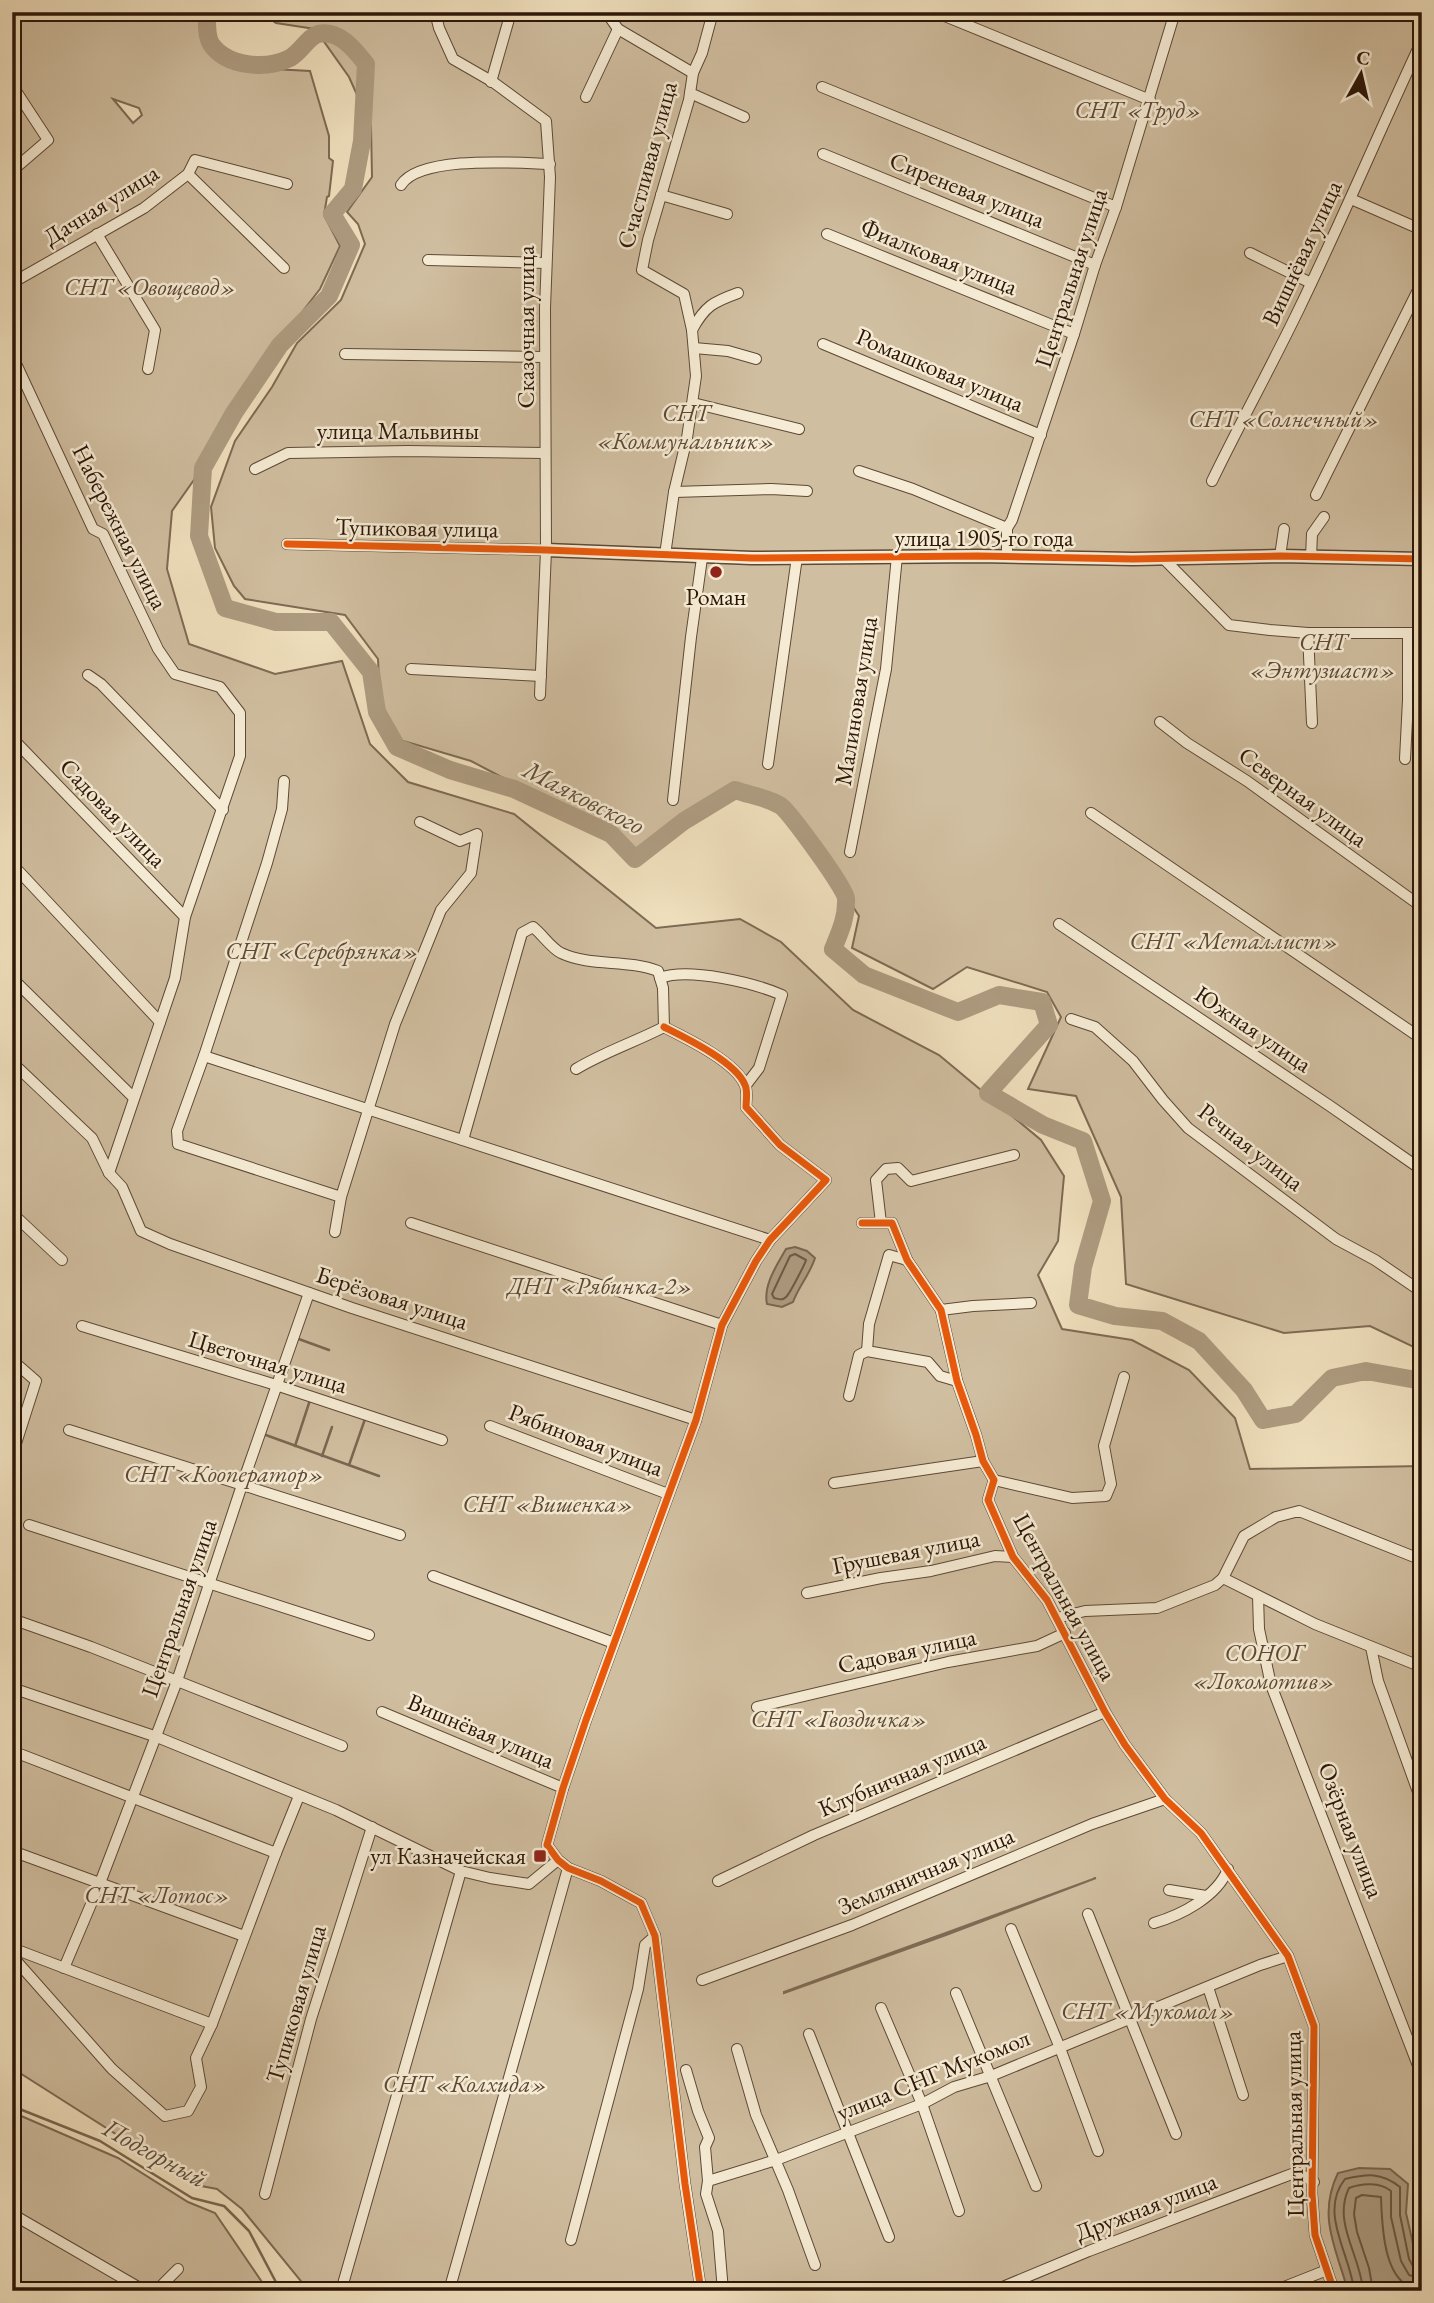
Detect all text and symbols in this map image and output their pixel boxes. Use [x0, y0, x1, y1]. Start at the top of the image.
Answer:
north arrow [1326, 38, 1396, 108]
text: С [1355, 44, 1372, 71]
street label: Счастливая улица [609, 77, 684, 252]
park label: СНТ «Труд» [1074, 94, 1202, 125]
street label: Сиреневая улица [885, 144, 1050, 235]
street label: Дачная улица [37, 157, 165, 252]
street label: Вишнёвая улица [1254, 175, 1349, 330]
street label: Центральная улица [1027, 184, 1114, 371]
street label: Фиалковая улица [856, 211, 1022, 302]
street label: Сказочная улица [510, 245, 541, 408]
park label: СНТ «Овощевод» [64, 271, 236, 302]
street label: Ромашковая улица [852, 320, 1029, 419]
park label: СНТ «Коммунальник» [597, 397, 775, 456]
park label: СНТ «Солнечный» [1189, 403, 1379, 434]
street label: улица Мальвины [317, 415, 480, 446]
street label: Набережная улица [65, 439, 176, 615]
street label: Тупиковая улица [335, 511, 499, 544]
street label: улица 1905-го года [895, 522, 1074, 553]
marker: Роман [708, 564, 724, 580]
place label: Роман [686, 581, 746, 612]
street label: Малиновая улица [827, 614, 884, 788]
park label: СНТ «Энтузиаст» [1250, 626, 1396, 685]
street label: Северная улица [1233, 739, 1374, 854]
street label: Садовая улица [53, 751, 174, 874]
water label: Маяковского [516, 751, 650, 842]
park label: СНТ «Металлист» [1130, 925, 1338, 956]
park label: СНТ «Серебрянка» [225, 935, 419, 966]
street label: Южная улица [1189, 978, 1318, 1079]
street label: Речная улица [1192, 1096, 1311, 1198]
street label: Берёзовая улица [312, 1258, 472, 1337]
park label: ДНТ «Рябинка-2» [506, 1270, 692, 1301]
street label: Цветочная улица [185, 1323, 352, 1400]
street label: Рябиновая улица [504, 1396, 668, 1483]
park label: СНТ «Кооператор» [124, 1458, 324, 1489]
park label: СНТ «Вишенка» [463, 1488, 633, 1519]
street label: Центральная улица [1007, 1508, 1124, 1686]
street label: Центральная улица [134, 1514, 224, 1701]
street label: Грушевая улица [829, 1522, 983, 1581]
street label: Садовая улица [835, 1621, 979, 1680]
park label: СОНОГ «Локомотив» [1193, 1637, 1335, 1696]
street label: Вишнёвая улица [403, 1686, 560, 1776]
park label: СНТ «Гвоздичка» [751, 1703, 927, 1734]
street label: Клубничная улица [813, 1725, 991, 1824]
street label: Озёрная улица [1311, 1758, 1392, 1902]
street label: Земляничная улица [833, 1819, 1019, 1922]
place label: ул Казначейская [370, 1840, 526, 1871]
marker: ул Казначейская [532, 1848, 548, 1864]
park label: СНТ «Лотос» [84, 1879, 230, 1910]
street label: Тупиковая улица [258, 1921, 333, 2087]
park label: СНТ «Мукомол» [1061, 1995, 1235, 2026]
street label: улица СНГ Мукомол [831, 2022, 1034, 2128]
street label: Центральная улица [1276, 2030, 1311, 2217]
park label: СНТ «Колхида» [383, 2068, 547, 2099]
water label: Подгорный [96, 2110, 213, 2195]
street label: Дружная улица [1070, 2165, 1222, 2248]

